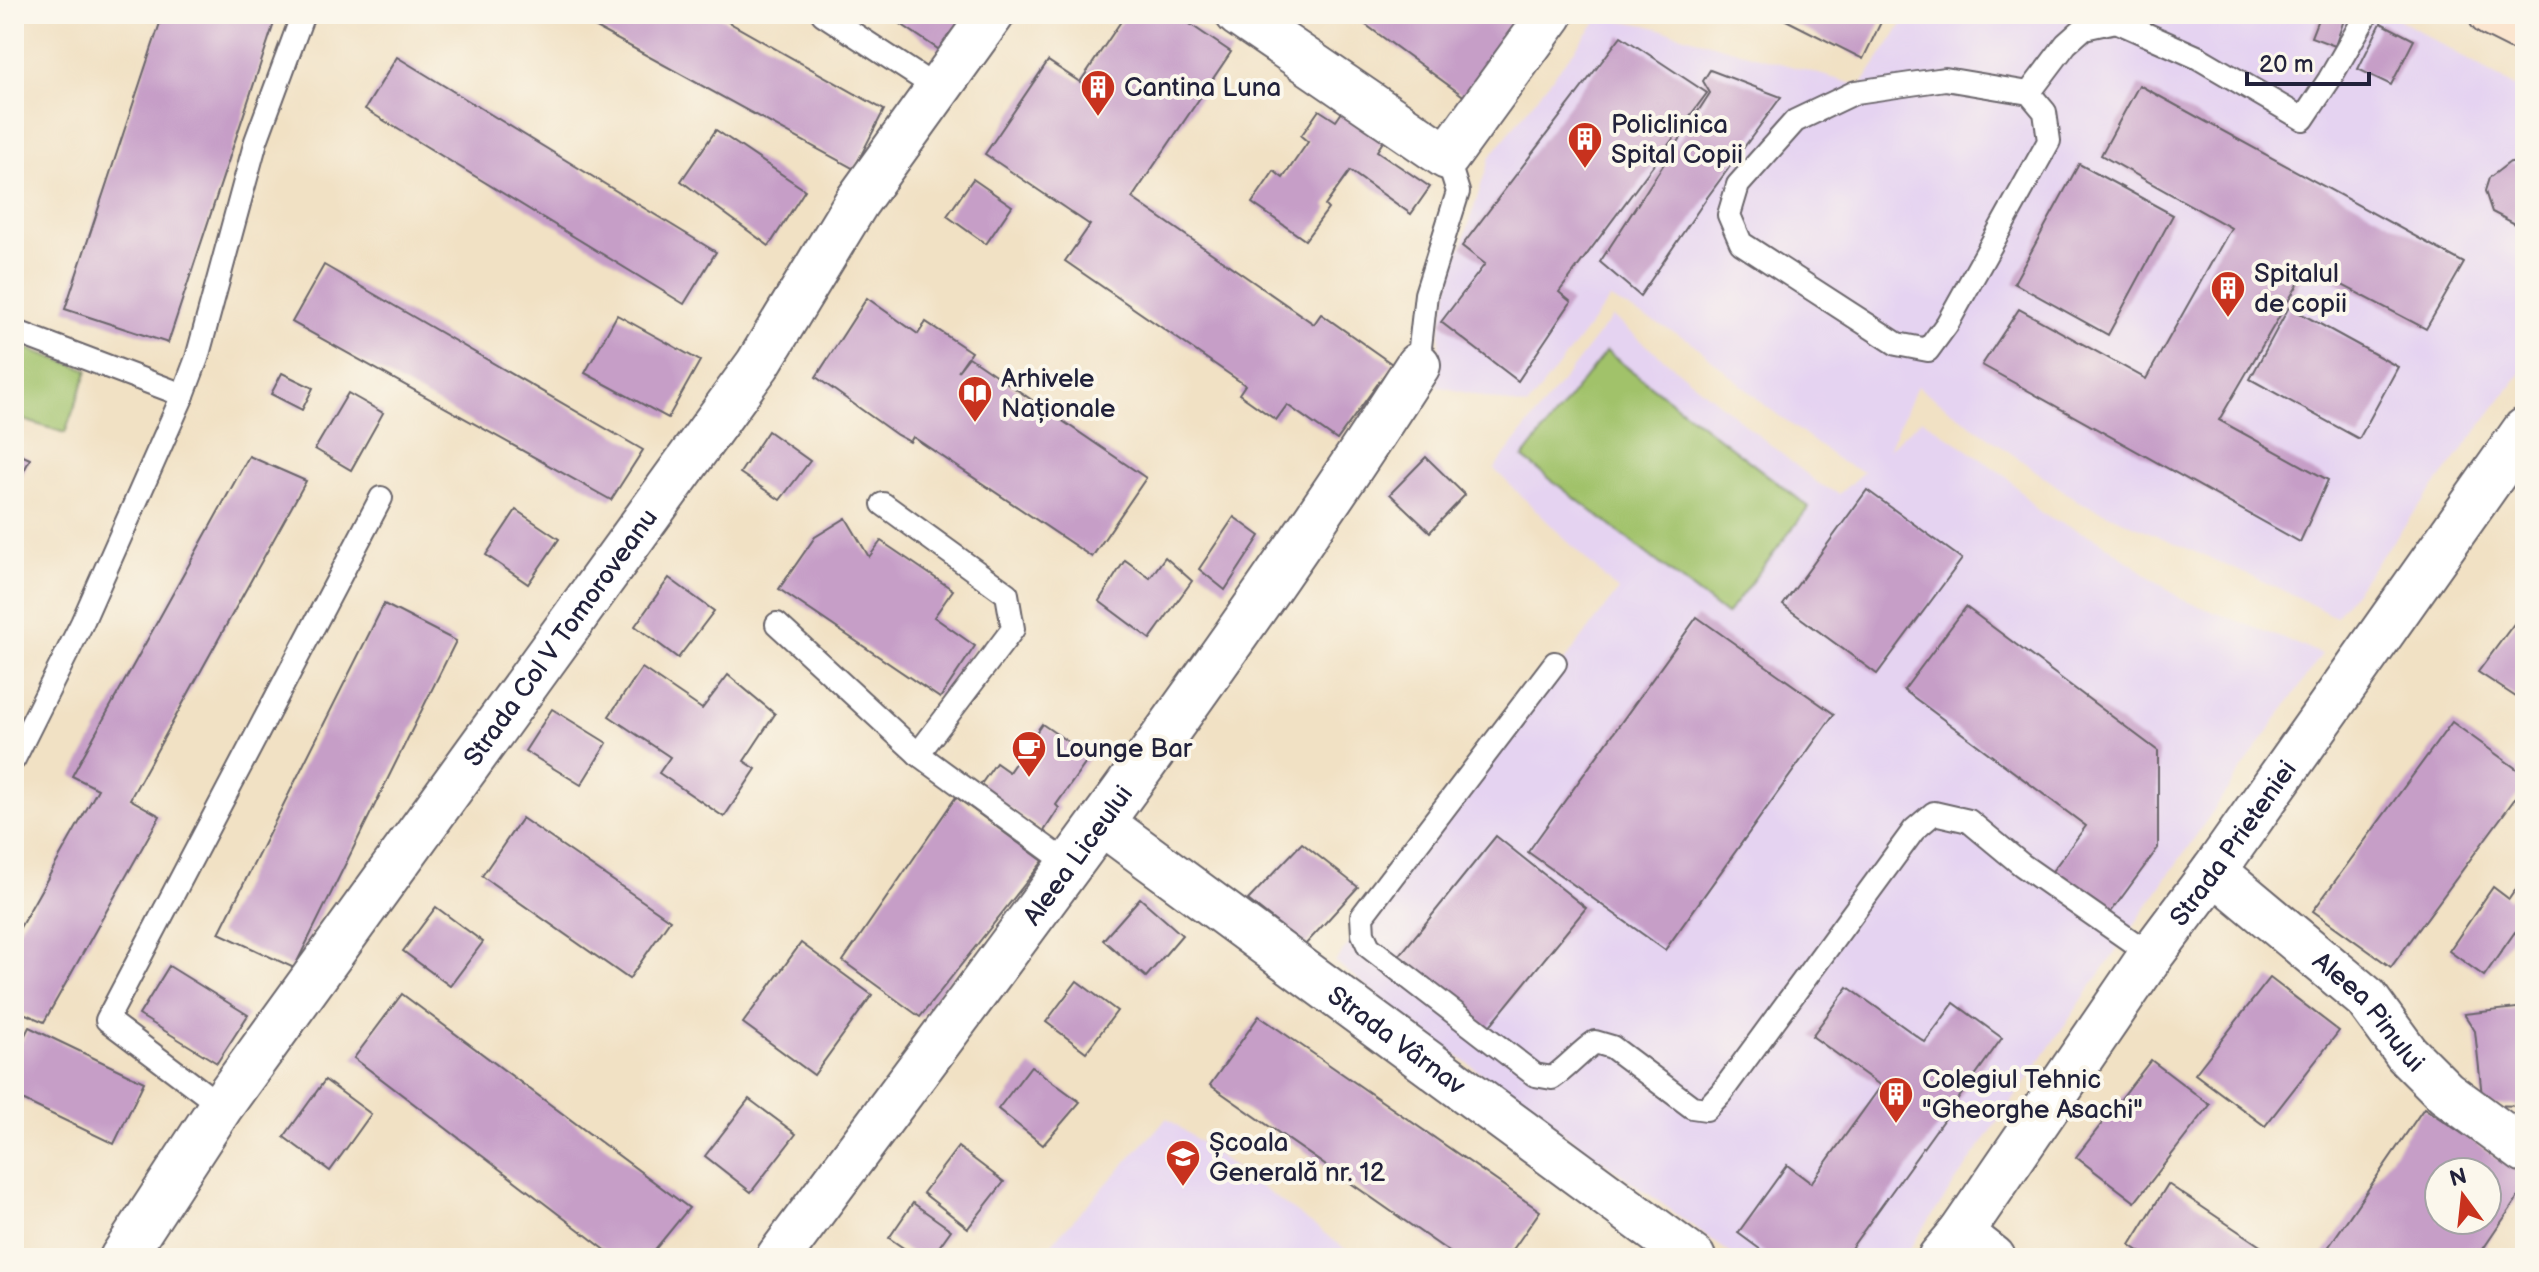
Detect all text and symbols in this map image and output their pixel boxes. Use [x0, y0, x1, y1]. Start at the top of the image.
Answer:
scale bar [2247, 36, 2369, 86]
text: 20 m [2259, 50, 2314, 79]
building icon: Cantina Luna [1079, 68, 1117, 118]
place label: Cantina Luna [1124, 73, 1281, 104]
place label: Policlinica Spital Copii [1611, 110, 1743, 171]
building icon: Policlinica Spital Copii [1566, 120, 1604, 170]
place label: Spitalul de copii [2254, 259, 2347, 320]
building icon: Spitalul de copii [2209, 269, 2247, 319]
place label: Arhivele Naționale [1001, 364, 1115, 425]
library icon: Arhivele Naționale [956, 374, 994, 424]
street label: Strada Col V Tomoroveanu [458, 503, 665, 773]
cafe icon: Lounge Bar [1010, 729, 1048, 779]
place label: Lounge Bar [1055, 734, 1193, 765]
street label: Strada Prieteniei [2164, 755, 2304, 933]
street label: Aleea Liceului [1017, 780, 1140, 932]
street label: Aleea Pinului [2306, 946, 2430, 1079]
street label: Strada Vârnav [1321, 980, 1471, 1102]
place label: Colegiul Tehnic "Gheorghe Asachi" [1922, 1065, 2143, 1126]
building icon: Colegiul Tehnic "Gheorghe Asachi" [1877, 1075, 1915, 1125]
place label: Școala Generală nr. 12 [1209, 1128, 1386, 1189]
school or university icon: Școala Generală nr. 12 [1164, 1138, 1202, 1188]
north arrow [2423, 1156, 2503, 1236]
text: N [2447, 1163, 2470, 1193]

